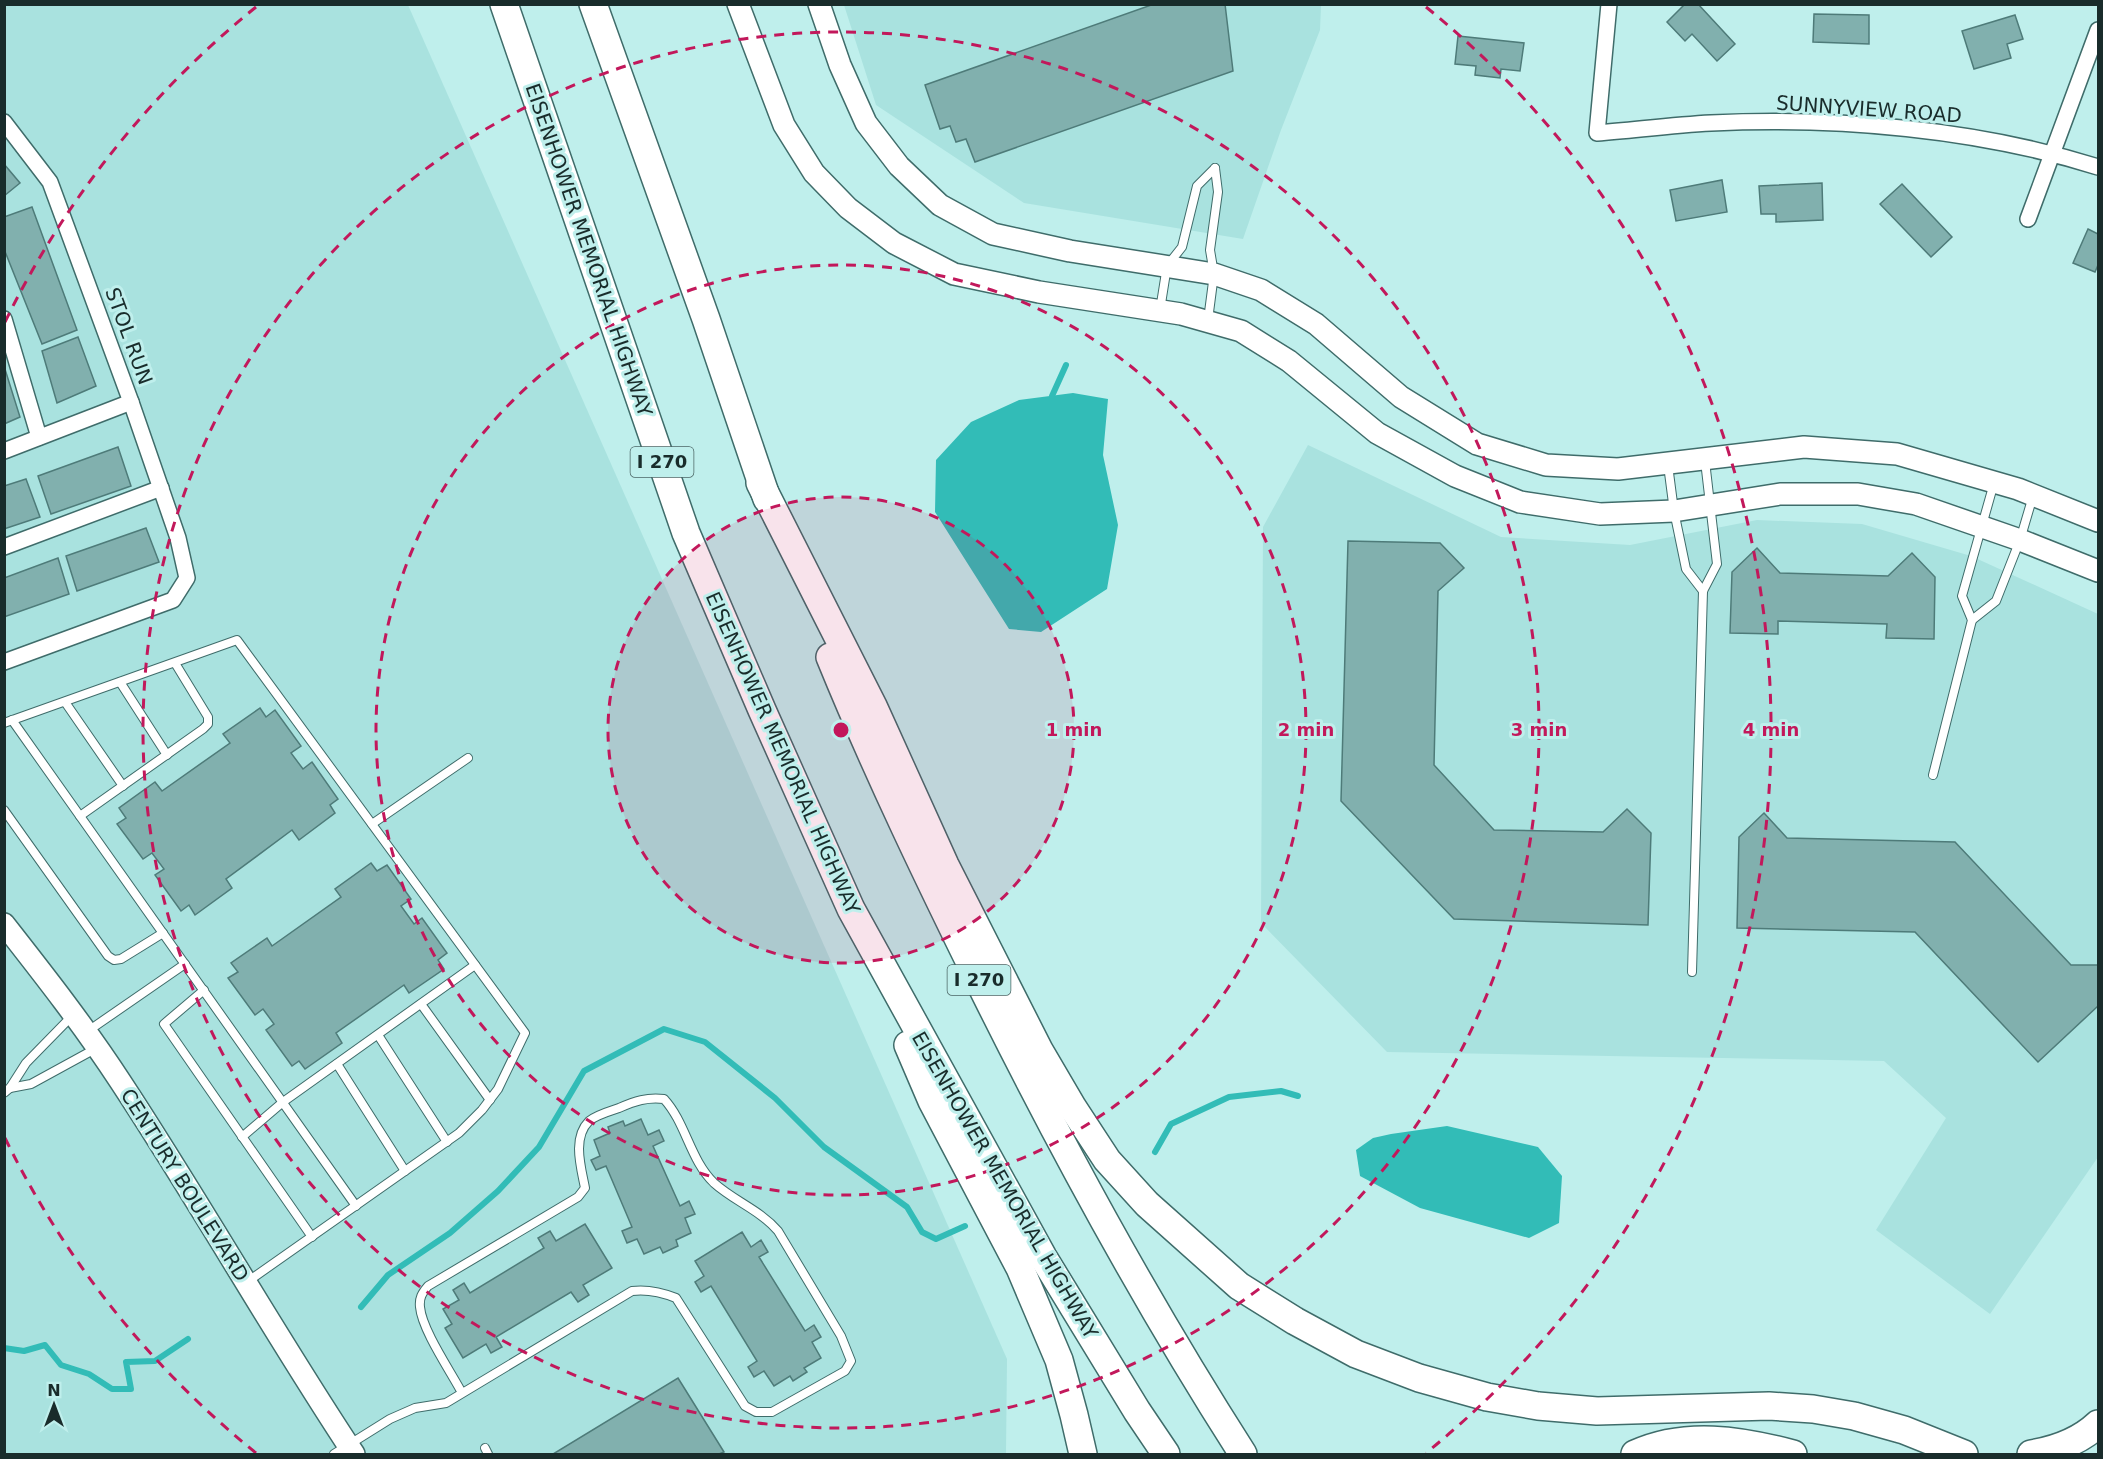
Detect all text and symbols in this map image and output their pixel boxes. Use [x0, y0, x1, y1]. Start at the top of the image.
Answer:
street label: EISENHOWER MEMORIAL HIGHWAY [521, 80, 658, 420]
street label: SUNNYVIEW ROAD [1775, 91, 1963, 127]
street label: STOL RUN [100, 284, 158, 388]
road number: I 270 [630, 447, 694, 477]
street label: EISENHOWER MEMORIAL HIGHWAY [701, 588, 866, 919]
text: 1 min [1046, 719, 1102, 740]
text: 2 min [1278, 719, 1334, 740]
text: 3 min [1511, 719, 1567, 740]
text: 4 min [1743, 719, 1799, 740]
centre of rings [831, 720, 851, 740]
road number: I 270 [948, 965, 1010, 995]
street label: EISENHOWER MEMORIAL HIGHWAY [907, 1027, 1103, 1344]
street label: CENTURY BOULEVARD [116, 1084, 254, 1286]
north arrow [24, 1375, 84, 1435]
text: N [47, 1381, 61, 1400]

